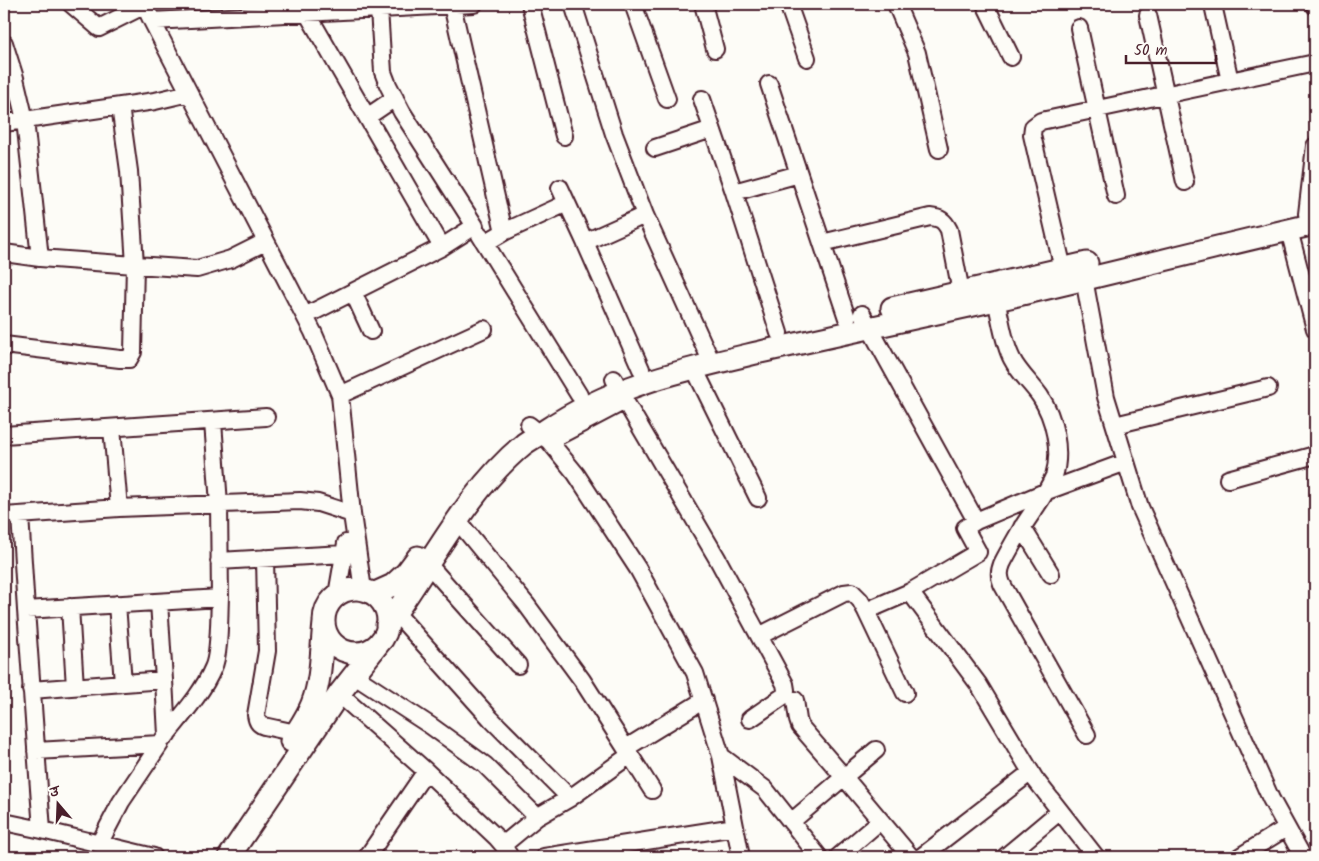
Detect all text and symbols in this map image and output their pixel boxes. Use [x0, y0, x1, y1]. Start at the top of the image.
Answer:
scale bar [1126, 32, 1216, 64]
text: 50 m [1134, 39, 1168, 63]
north arrow [32, 778, 82, 828]
text: उ [46, 780, 65, 804]

